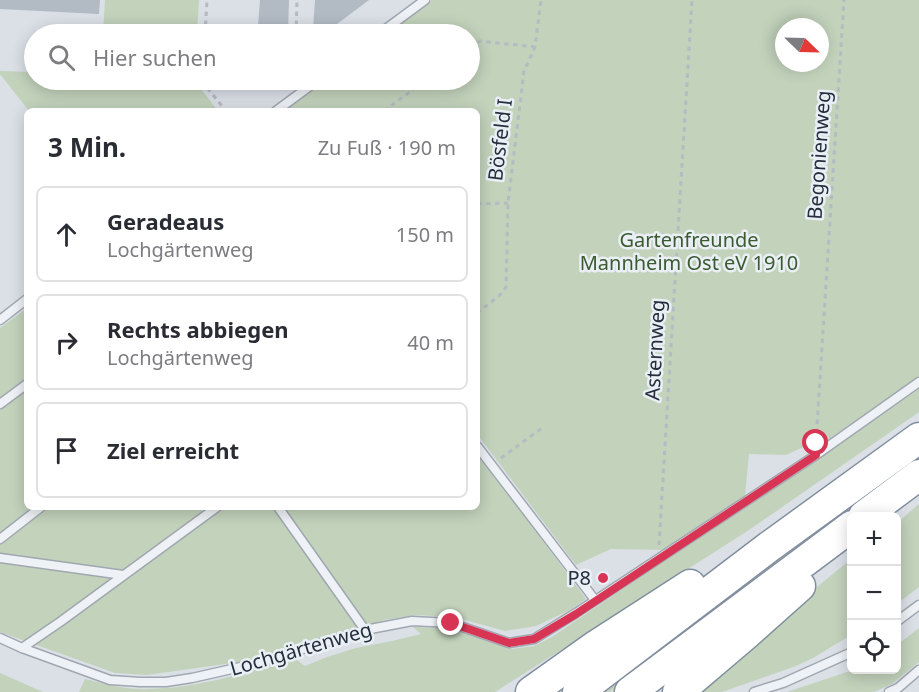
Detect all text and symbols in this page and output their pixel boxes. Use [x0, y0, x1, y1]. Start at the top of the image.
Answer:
north arrow [775, 18, 829, 72]
search box [24, 24, 480, 90]
icon: search [45, 41, 78, 74]
text: Hier suchen [93, 42, 217, 72]
street label: Begonienweg [801, 90, 836, 220]
street label: Bösfeld I [481, 97, 518, 182]
text: 3 Min. [48, 129, 126, 165]
text: Zu Fuß · 190 m [318, 134, 456, 161]
text: Geradeaus [107, 206, 224, 236]
icon: ahead [50, 218, 83, 251]
text: 150 m [396, 221, 454, 248]
park label: Gartenfreunde Mannheim Ost eV 1910 [580, 226, 798, 276]
text: Lochgärtenweg [107, 236, 253, 263]
street label: Asternweg [638, 299, 671, 401]
text: Rechts abbiegen [107, 314, 289, 344]
icon: right [50, 326, 83, 359]
text: 40 m [407, 329, 454, 356]
text: Lochgärtenweg [107, 344, 253, 371]
route start [802, 429, 828, 455]
icon: arrive [50, 434, 83, 467]
text: Ziel erreicht [107, 435, 239, 465]
map controls [847, 512, 901, 674]
button: + [847, 512, 901, 566]
place label: P8 [567, 564, 591, 591]
button: − [847, 566, 901, 620]
marker: P8 [596, 571, 610, 585]
route end [437, 609, 463, 635]
street label: Lochgärtenweg [227, 615, 375, 682]
button: locate [847, 620, 901, 674]

